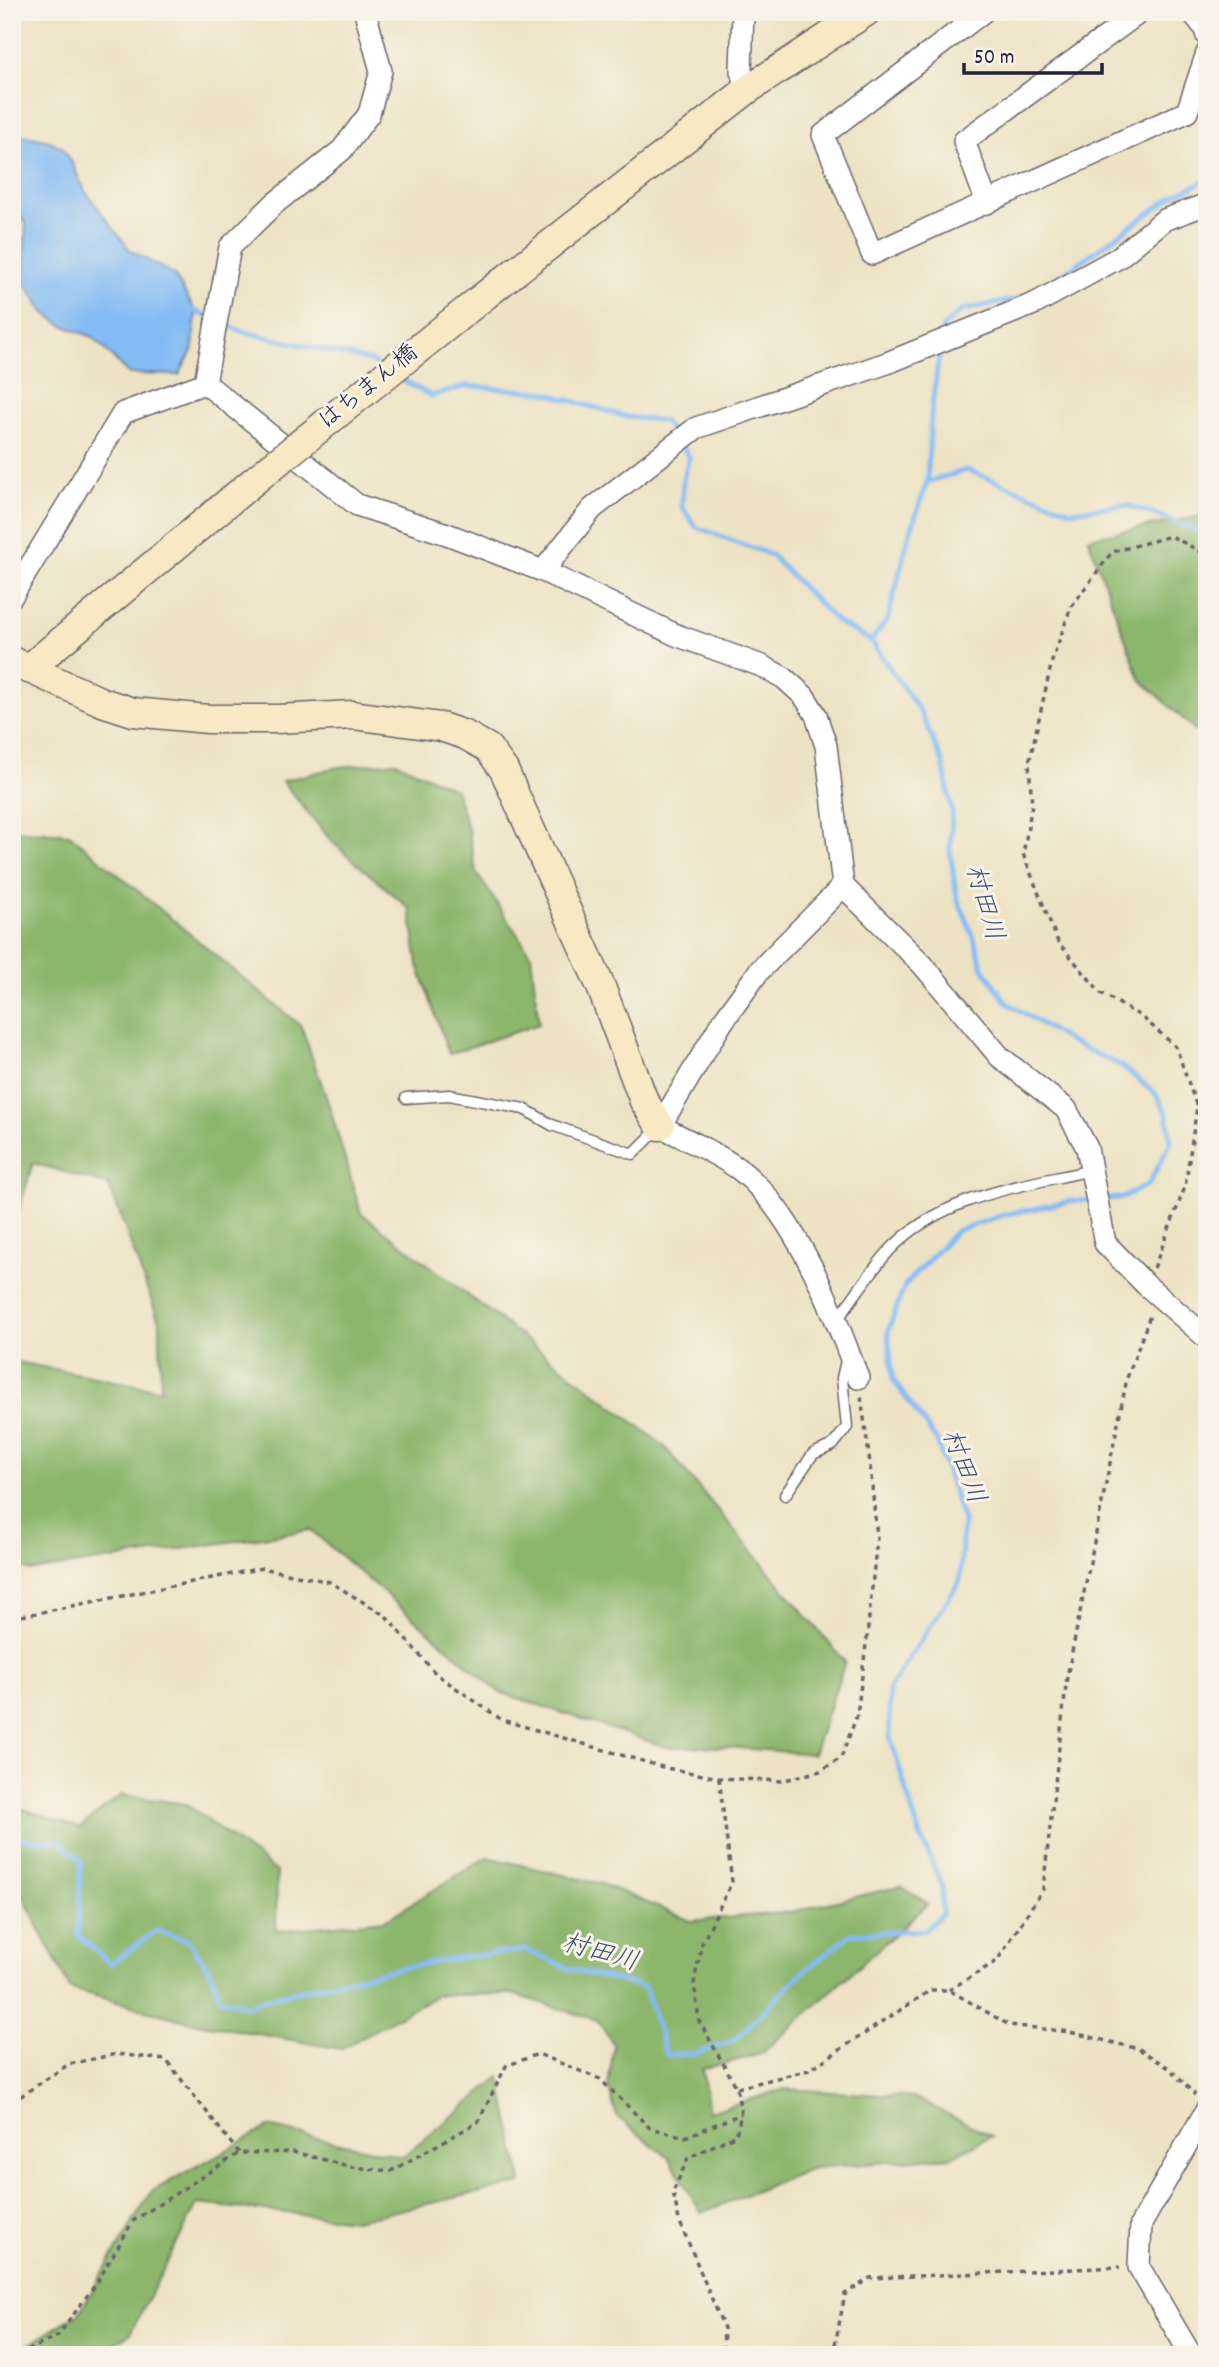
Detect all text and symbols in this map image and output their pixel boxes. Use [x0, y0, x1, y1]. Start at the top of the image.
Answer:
scale bar [964, 32, 1102, 76]
text: 50 m [974, 44, 1014, 74]
street label: はちまん橋 [312, 337, 426, 439]
water label: 村田川 [954, 860, 1012, 946]
water label: 村田川 [931, 1424, 993, 1510]
water label: 村田川 [557, 1925, 643, 1983]

